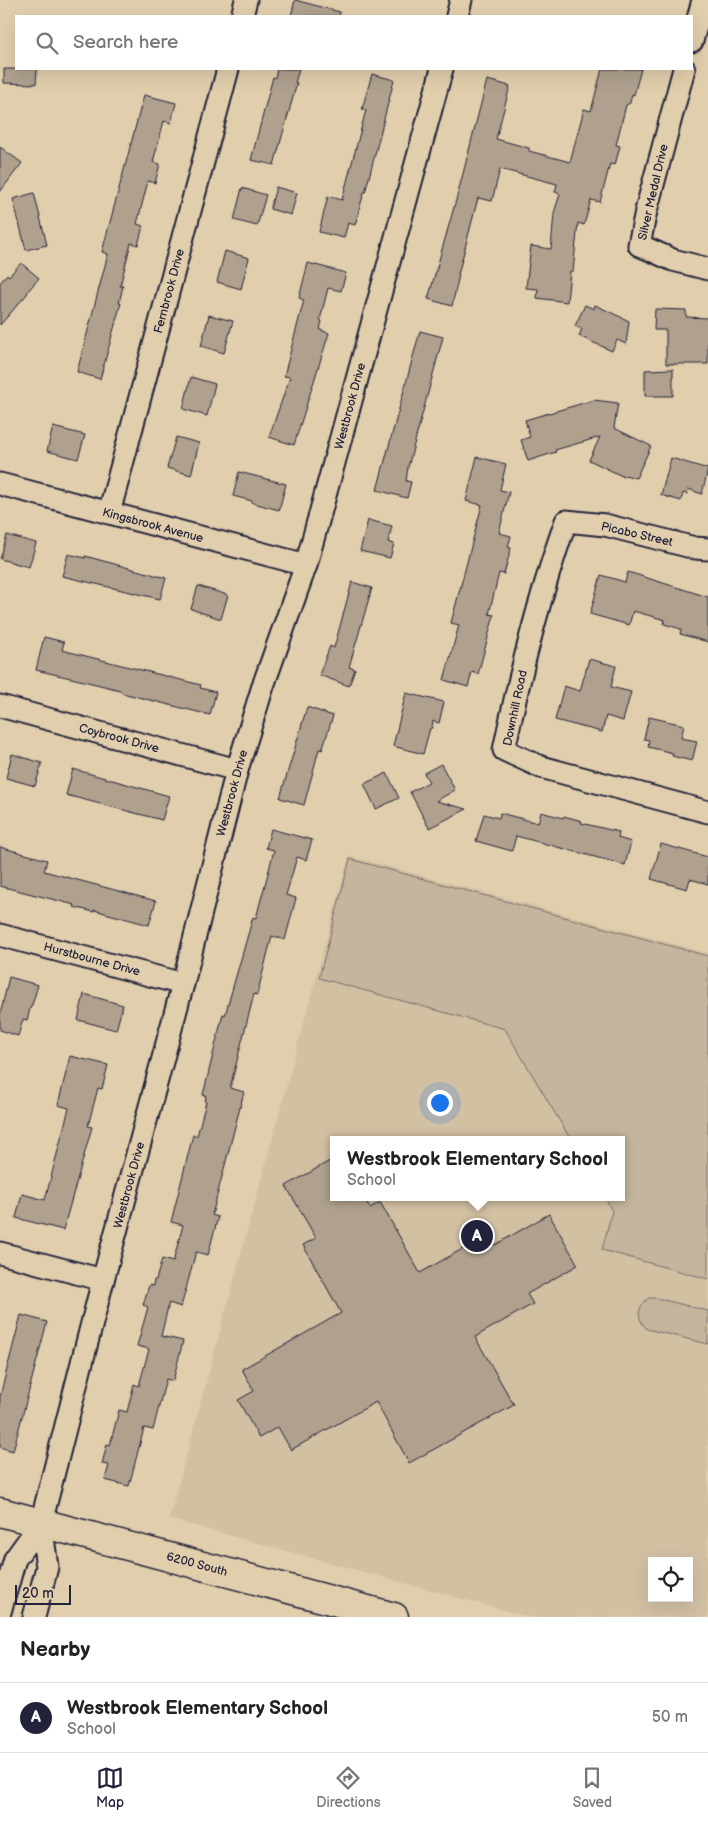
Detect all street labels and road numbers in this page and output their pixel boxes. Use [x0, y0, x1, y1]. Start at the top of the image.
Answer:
street label: Silver Medal Drive [635, 143, 672, 242]
street label: Fernbrook Drive [151, 247, 188, 335]
street label: Westbrook Drive [332, 361, 369, 451]
street label: Kingsbrook Avenue [101, 505, 205, 546]
street label: Picabo Street [600, 519, 674, 550]
street label: Downhill Road [500, 669, 531, 747]
street label: Coybrook Drive [77, 721, 161, 756]
street label: Westbrook Drive [214, 748, 251, 838]
street label: Hurstbourne Drive [42, 939, 142, 980]
street label: Westbrook Drive [111, 1140, 148, 1230]
street label: 6200 South [165, 1549, 229, 1580]

